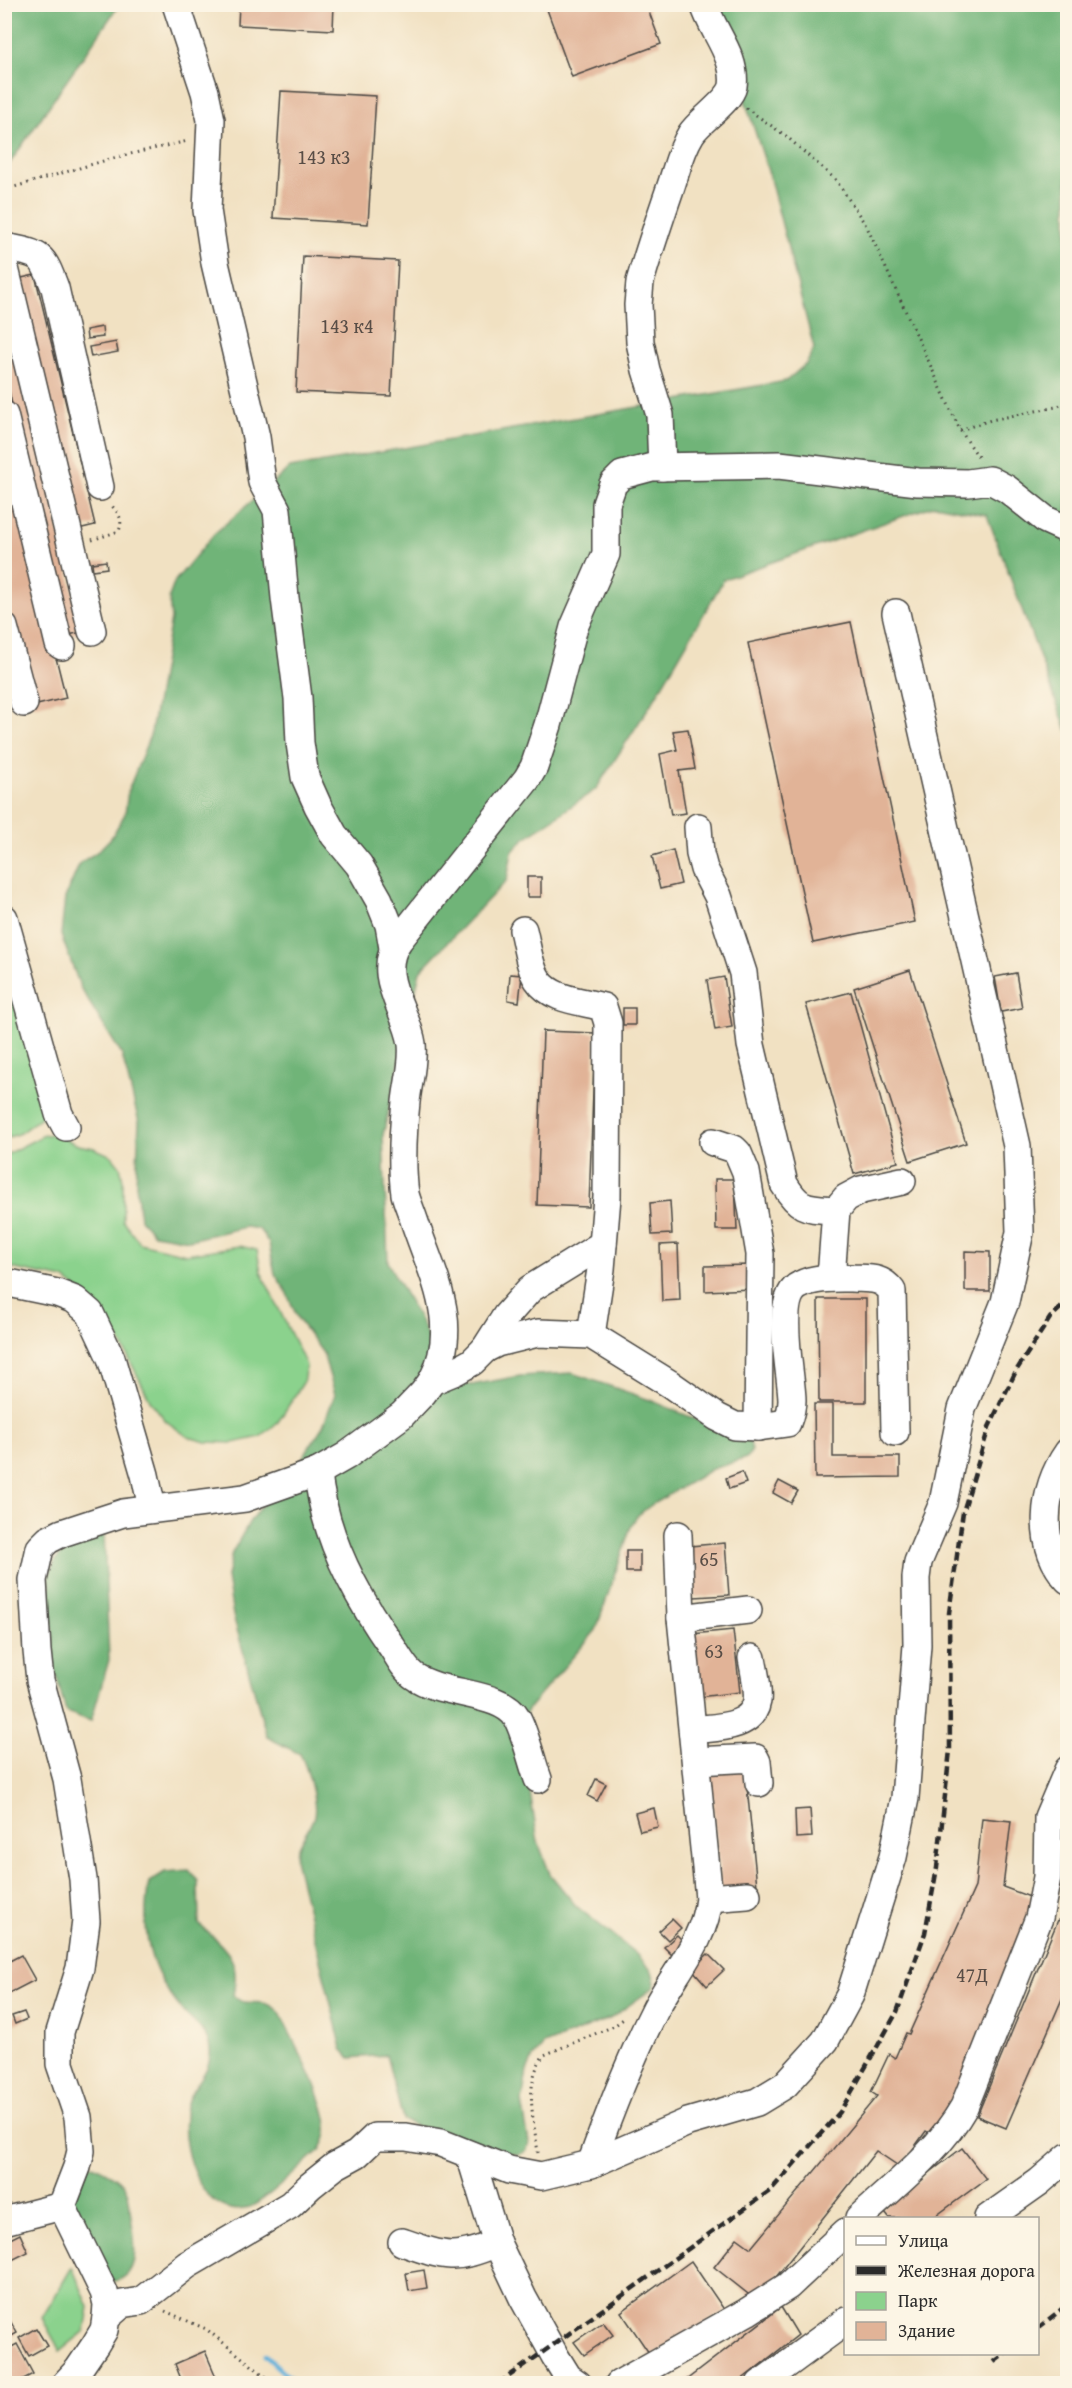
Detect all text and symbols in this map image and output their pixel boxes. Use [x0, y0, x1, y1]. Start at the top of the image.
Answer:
house number: 143 к3 [297, 142, 351, 171]
house number: 143 к4 [320, 311, 374, 340]
house number: 65 [699, 1544, 719, 1573]
house number: 63 [704, 1636, 724, 1665]
house number: 47Д [956, 1960, 988, 1989]
legend [844, 2217, 1039, 2355]
text: Улица [898, 2227, 949, 2254]
text: Железная дорога [897, 2257, 1035, 2284]
text: Парк [898, 2287, 938, 2314]
text: Здание [898, 2317, 955, 2344]

